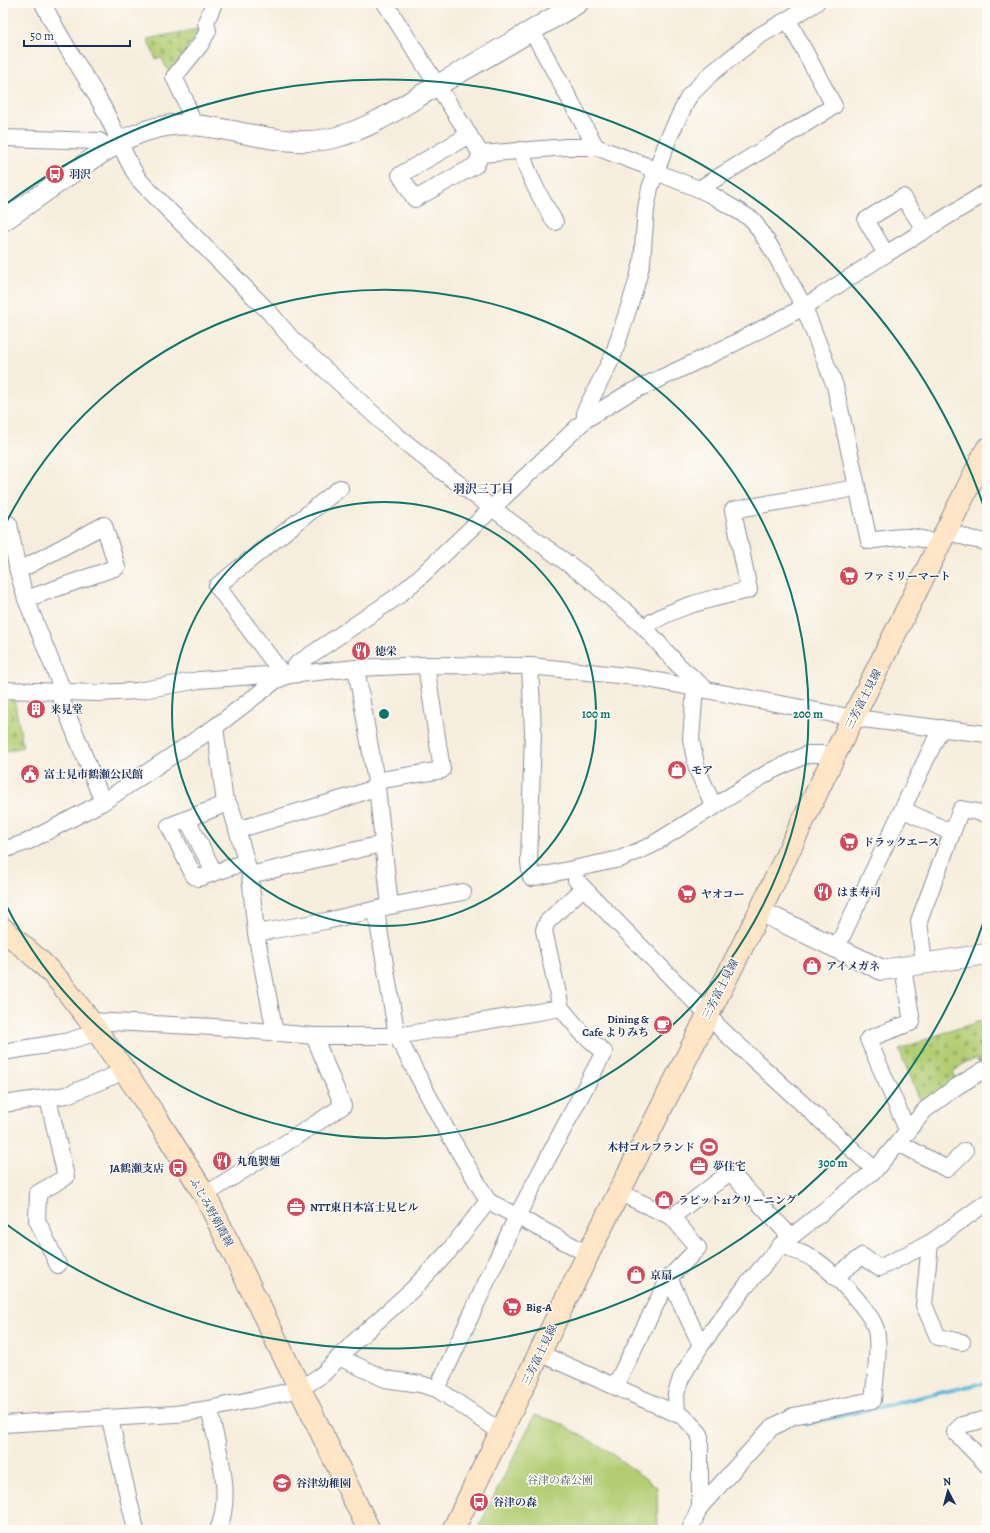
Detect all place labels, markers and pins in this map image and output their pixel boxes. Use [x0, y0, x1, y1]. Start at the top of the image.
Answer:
bus stop icon: 羽沢 [44, 163, 66, 185]
place label: 羽沢 [69, 167, 91, 182]
supermarket icon: ファミリーマート [838, 565, 860, 587]
place label: ファミリーマート [863, 569, 951, 584]
restaurant icon: 徳栄 [350, 640, 372, 662]
place label: 徳栄 [375, 644, 397, 659]
building icon: 来見堂 [25, 698, 47, 720]
place label: 来見堂 [50, 702, 83, 717]
centre of rings [377, 707, 391, 721]
shop icon: モア [666, 759, 688, 781]
public building icon: 富士見市鶴瀬公民館 [19, 763, 41, 785]
place label: モア [691, 763, 713, 778]
place label: 富士見市鶴瀬公民館 [44, 767, 143, 782]
supermarket icon: ドラックエース [838, 831, 860, 853]
place label: ドラックエース [863, 835, 939, 850]
restaurant icon: はま寿司 [812, 881, 834, 903]
supermarket icon: ヤオコー [676, 883, 698, 905]
place label: はま寿司 [837, 885, 881, 900]
place label: ヤオコー [701, 887, 745, 902]
shop icon: アイメガネ [801, 955, 823, 977]
place label: アイメガネ [826, 959, 880, 974]
place label: Dining & Cafe よりみち [582, 1012, 649, 1040]
cafe icon: Dining & Cafe よりみち [652, 1014, 674, 1036]
sports icon: 木村ゴルフランド [698, 1136, 720, 1158]
place label: 木村ゴルフランド [607, 1140, 695, 1155]
restaurant icon: 丸亀製麺 [211, 1150, 233, 1172]
place label: 丸亀製麺 [236, 1154, 280, 1169]
office icon: 夢住宅 [688, 1155, 710, 1177]
bus stop icon: JA鶴瀬支店 [167, 1157, 189, 1179]
place label: 夢住宅 [713, 1159, 746, 1174]
place label: JA鶴瀬支店 [110, 1161, 164, 1176]
shop icon: ラビット21クリーニング [653, 1189, 675, 1211]
place label: ラビット21クリーニング [678, 1193, 797, 1208]
office icon: NTT東日本富士見ビル [285, 1196, 307, 1218]
place label: NTT東日本富士見ビル [310, 1200, 419, 1215]
shop icon: 京扇 [625, 1264, 647, 1286]
place label: 京扇 [650, 1268, 672, 1283]
supermarket icon: Big-A [501, 1296, 523, 1318]
place label: Big-A [526, 1300, 552, 1315]
school or university icon: 谷津幼稚園 [271, 1472, 293, 1494]
place label: 谷津幼稚園 [296, 1476, 351, 1491]
bus stop icon: 谷津の森 [468, 1491, 490, 1513]
place label: 谷津の森 [493, 1495, 537, 1510]

